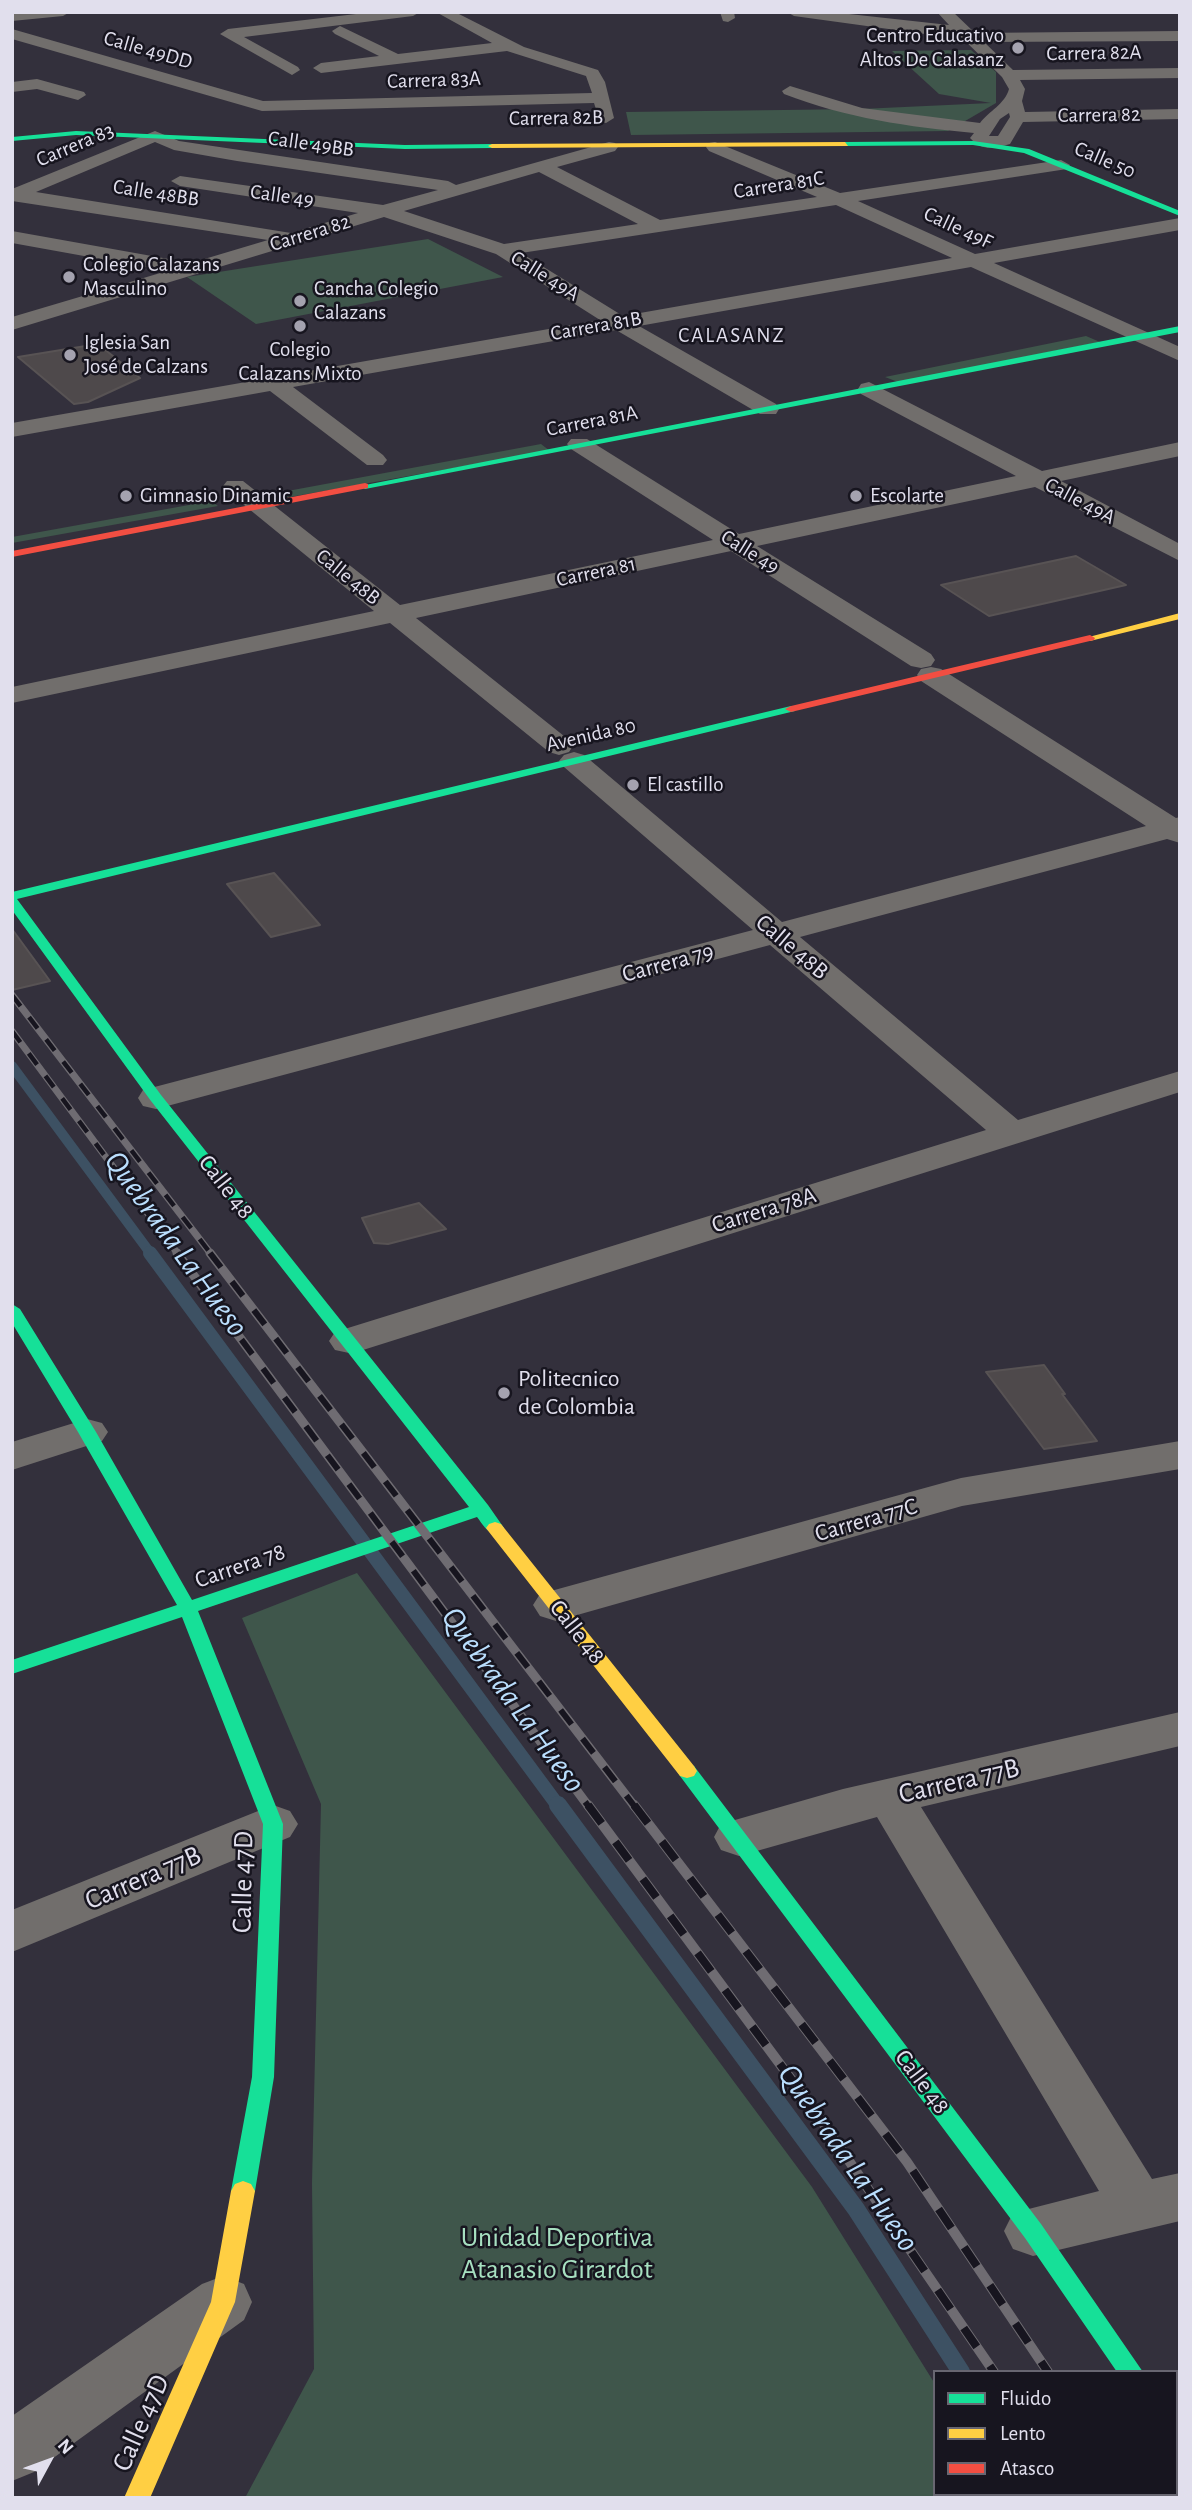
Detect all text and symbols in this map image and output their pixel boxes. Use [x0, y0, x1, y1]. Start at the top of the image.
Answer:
place label: Centro Educativo Altos De Calasanz [860, 23, 1004, 73]
street label: Calle 49DD [101, 25, 195, 75]
marker: Centro Educativo Altos De Calasanz [1010, 40, 1026, 56]
street label: Carrera 82A [1046, 40, 1142, 66]
street label: Carrera 83A [387, 66, 481, 94]
street label: Carrera 82 [1057, 102, 1141, 128]
street label: Carrera 82B [509, 105, 603, 131]
street label: Carrera 83 [32, 117, 118, 173]
street label: Calle 49BB [266, 125, 356, 163]
street label: Calle 50 [1071, 136, 1139, 184]
street label: Carrera 81C [732, 165, 826, 205]
street label: Calle 48BB [111, 174, 201, 212]
street label: Calle 49 [249, 179, 315, 213]
street label: Calle 49F [919, 201, 997, 255]
street label: Carrera 82 [267, 209, 353, 257]
street label: Calle 49A [506, 245, 584, 307]
place label: Colegio Calazans Masculino [83, 252, 220, 302]
marker: Colegio Calazans Masculino [61, 269, 77, 285]
place label: Cancha Colegio Calazans [314, 276, 439, 326]
marker: Cancha Colegio Calazans [292, 293, 308, 309]
street label: Carrera 81B [549, 306, 643, 346]
marker: Colegio Calazans Mixto [292, 318, 308, 334]
district label: CALASANZ [679, 323, 785, 349]
place label: Iglesia San José de Calzans [84, 330, 208, 380]
place label: Colegio Calazans Mixto [238, 337, 362, 387]
marker: Iglesia San José de Calzans [62, 347, 78, 363]
street label: Carrera 81A [544, 400, 640, 442]
street label: Calle 49A [1040, 472, 1120, 530]
place label: Gimnasio Dinamic [140, 483, 290, 509]
place label: Escolarte [870, 483, 944, 509]
marker: Gimnasio Dinamic [118, 488, 134, 504]
marker: Escolarte [848, 488, 864, 504]
street label: Calle 49 [716, 524, 784, 580]
street label: Calle 48B [311, 543, 385, 611]
street label: Carrera 81 [554, 551, 638, 593]
street label: Avenida 80 [544, 712, 638, 758]
place label: El castillo [647, 772, 724, 798]
marker: El castillo [625, 777, 641, 793]
street label: Calle 48B [750, 908, 834, 986]
street label: Carrera 79 [619, 937, 717, 989]
water label: Quebrada La Hueso [96, 1144, 256, 1344]
street label: Calle 48 [192, 1149, 260, 1225]
street label: Carrera 78A [708, 1180, 820, 1240]
place label: Politecnico de Colombia [518, 1365, 635, 1421]
marker: Politecnico de Colombia [496, 1385, 512, 1401]
street label: Carrera 77C [812, 1492, 920, 1548]
street label: Carrera 78 [191, 1537, 289, 1595]
street label: Calle 48 [543, 1594, 611, 1670]
water label: Quebrada La Hueso [433, 1600, 593, 1800]
street label: Carrera 77B [895, 1751, 1023, 1811]
street label: Calle 47D [225, 1831, 261, 1933]
street label: Carrera 77B [80, 1839, 206, 1917]
street label: Calle 48 [888, 2044, 956, 2120]
water label: Quebrada La Hueso [769, 2057, 927, 2259]
park label: Unidad Deportiva Atanasio Girardot [461, 2221, 653, 2287]
street label: Calle 47D [105, 2370, 177, 2476]
legend [933, 2370, 1178, 2496]
text: Fluido [1000, 2388, 1051, 2409]
text: Lento [1000, 2423, 1046, 2444]
north arrow [14, 2426, 84, 2496]
text: N [54, 2436, 77, 2458]
text: Atasco [1000, 2458, 1054, 2479]

